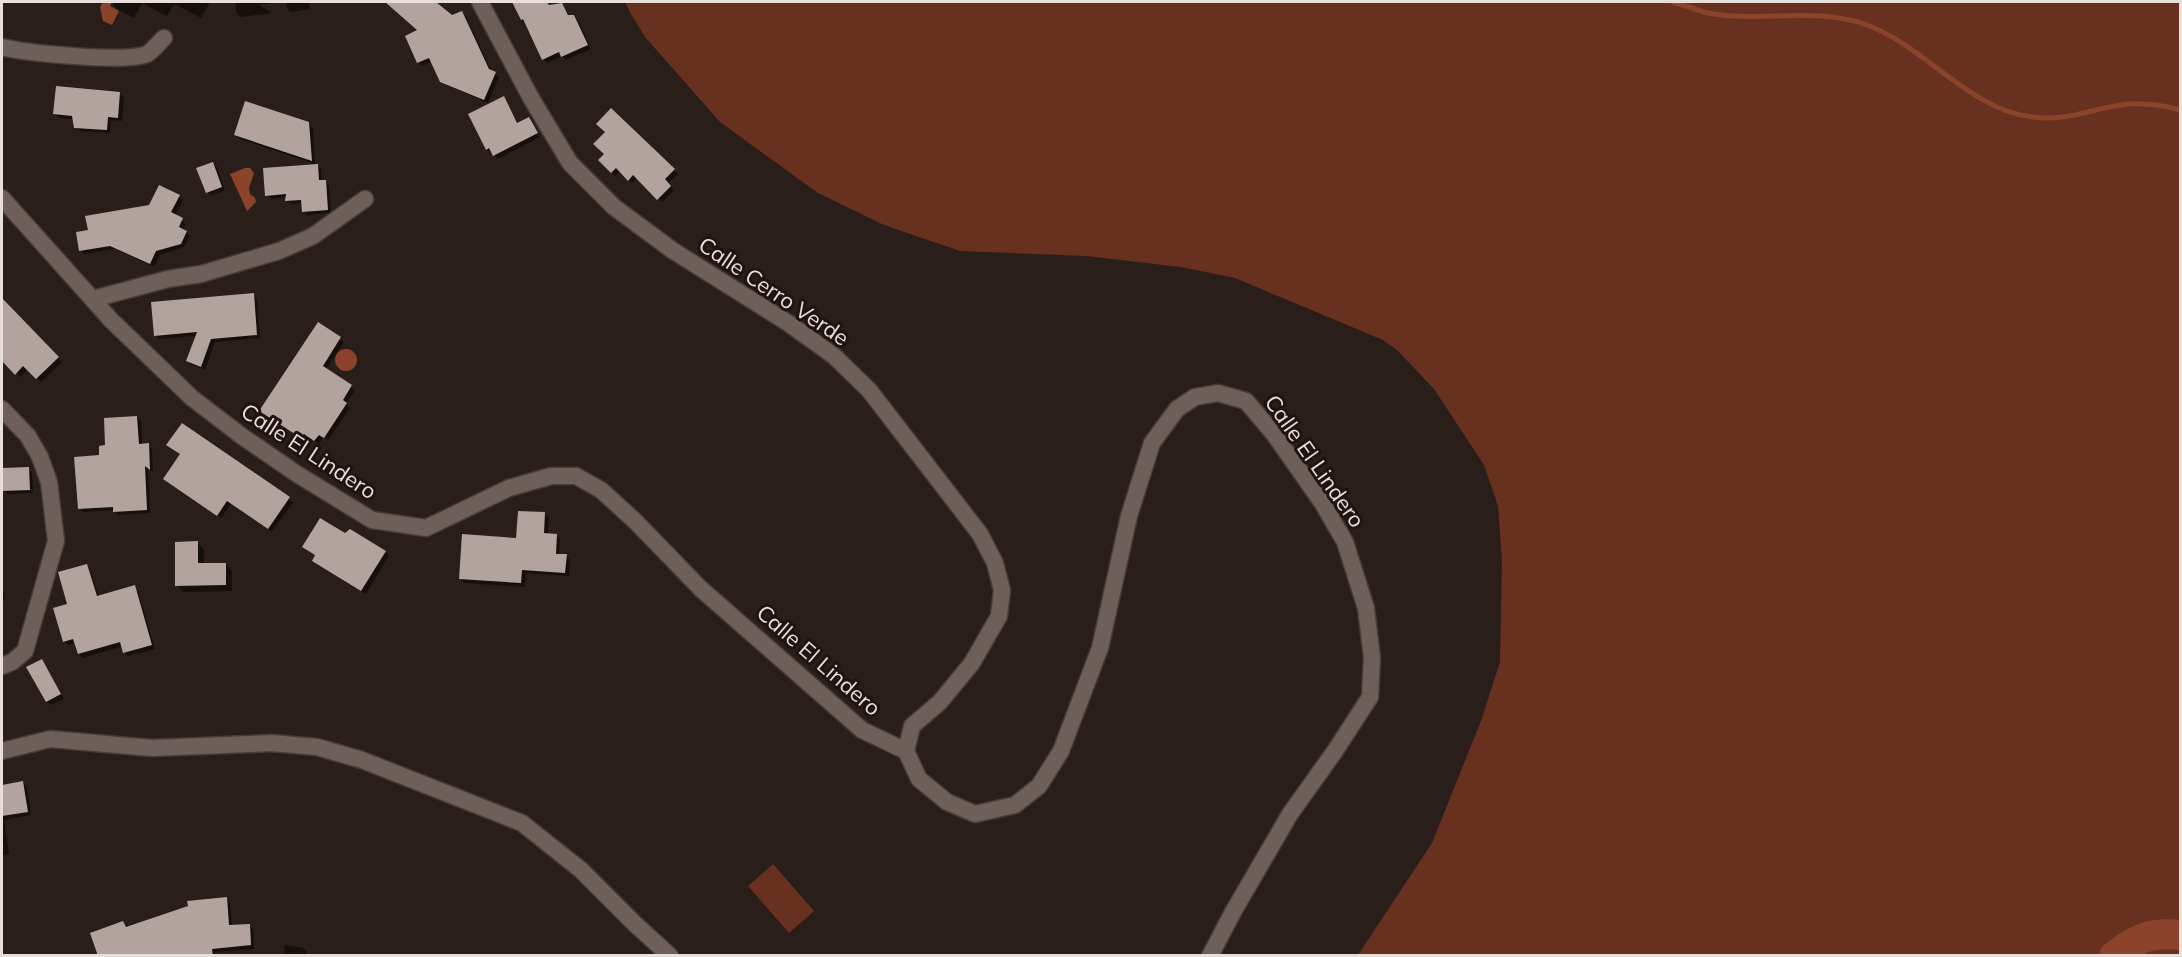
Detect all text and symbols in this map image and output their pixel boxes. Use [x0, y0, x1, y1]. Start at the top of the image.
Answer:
street label: Calle Cerro Verde [693, 230, 855, 352]
street label: Calle El Lindero [1259, 389, 1371, 533]
street label: Calle El Lindero [236, 397, 382, 505]
street label: Calle El Lindero [751, 598, 887, 722]

